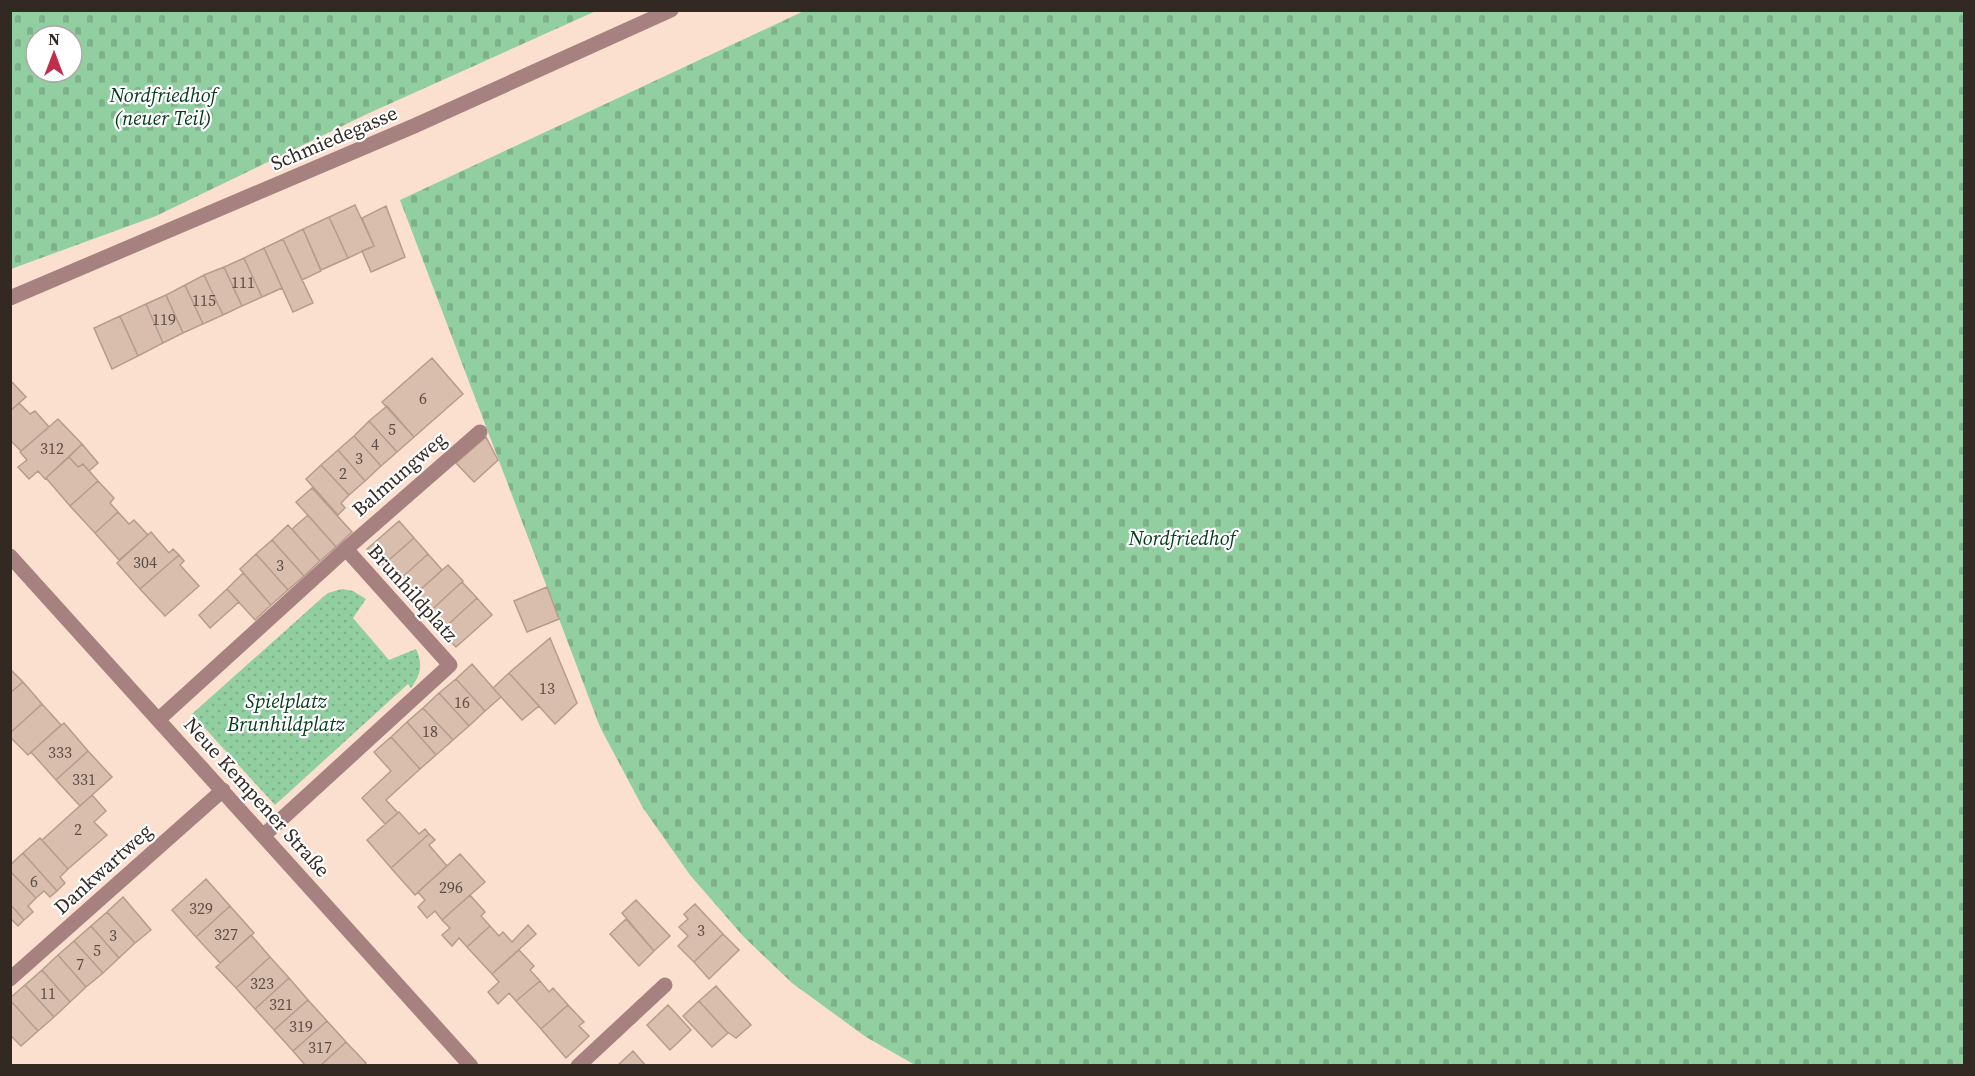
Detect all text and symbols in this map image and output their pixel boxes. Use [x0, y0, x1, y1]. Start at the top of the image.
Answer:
north arrow [24, 24, 84, 84]
text: N [48, 28, 60, 50]
park label: Nordfriedhof (neuer Teil) [109, 81, 220, 132]
street label: Schmiedegasse [266, 99, 402, 177]
house number: 111 [231, 271, 255, 293]
house number: 115 [192, 289, 216, 311]
house number: 119 [152, 308, 176, 330]
house number: 6 [419, 387, 427, 409]
house number: 5 [388, 418, 396, 440]
street label: Balmungweg [346, 425, 452, 523]
house number: 4 [371, 433, 379, 455]
house number: 312 [40, 437, 64, 459]
house number: 3 [355, 447, 363, 469]
house number: 2 [339, 462, 347, 484]
park label: Nordfriedhof [1128, 524, 1239, 552]
street label: Brunhildplatz [362, 538, 464, 648]
house number: 304 [133, 551, 157, 573]
house number: 3 [276, 554, 284, 576]
house number: 13 [539, 677, 555, 699]
park label: Spielplatz Brunhildplatz [226, 687, 346, 738]
house number: 16 [454, 691, 470, 713]
street label: Neue Kempener Straße [178, 711, 336, 883]
house number: 18 [422, 720, 438, 742]
house number: 333 [48, 741, 72, 763]
house number: 331 [72, 768, 96, 790]
street label: Dankwartweg [48, 817, 158, 921]
house number: 2 [74, 818, 82, 840]
house number: 6 [30, 870, 38, 892]
house number: 296 [439, 876, 463, 898]
house number: 329 [189, 897, 213, 919]
house number: 3 [697, 919, 705, 941]
house number: 327 [214, 923, 238, 945]
house number: 3 [109, 924, 117, 946]
house number: 5 [93, 939, 101, 961]
house number: 7 [76, 953, 84, 975]
house number: 323 [250, 972, 274, 994]
house number: 11 [40, 982, 56, 1004]
house number: 321 [269, 993, 293, 1015]
house number: 319 [289, 1015, 313, 1037]
house number: 317 [308, 1036, 332, 1058]

